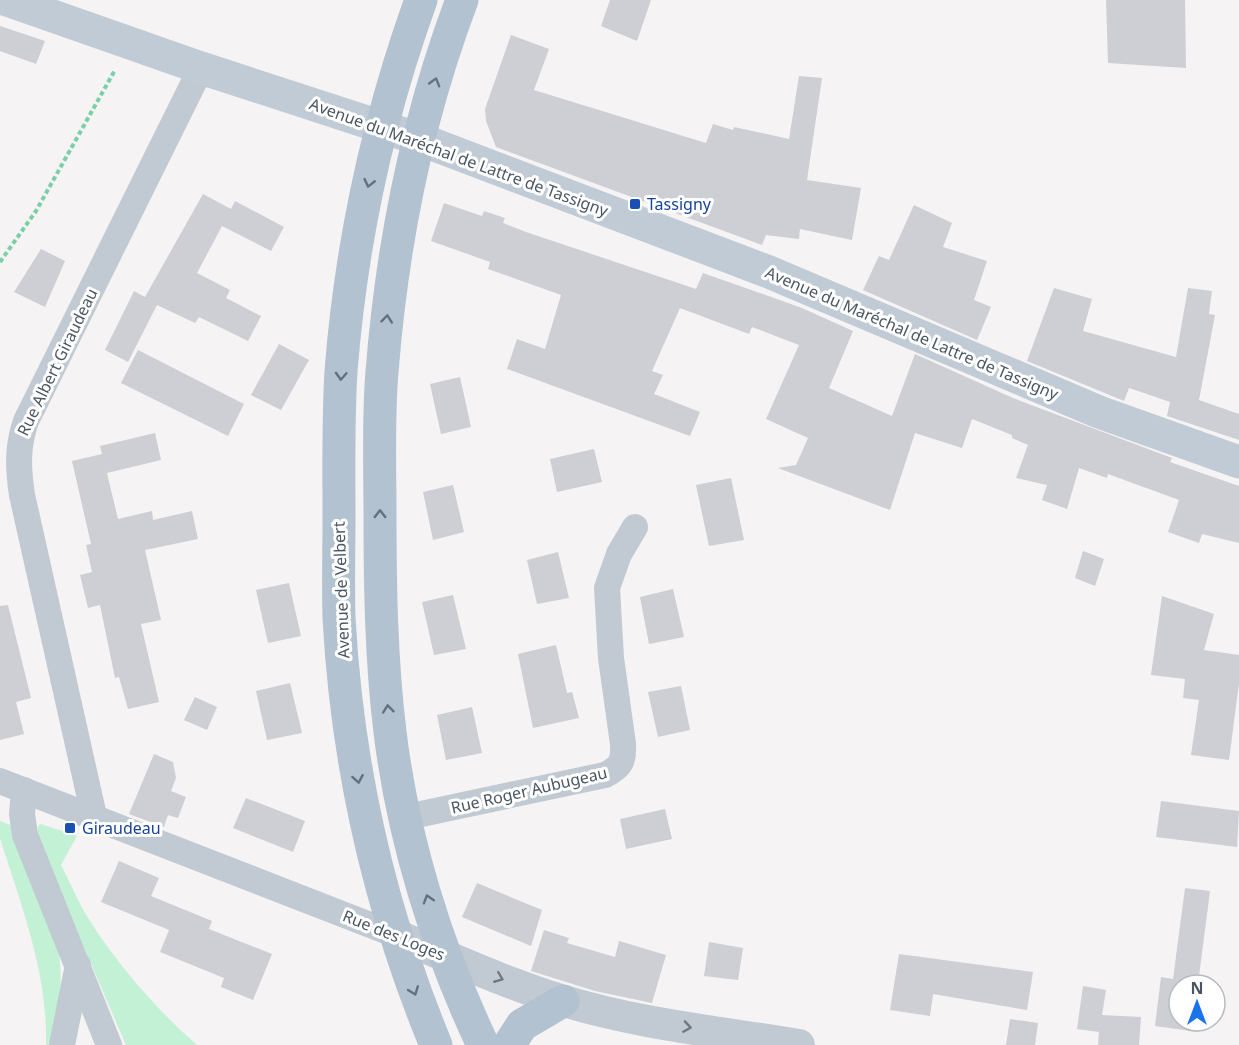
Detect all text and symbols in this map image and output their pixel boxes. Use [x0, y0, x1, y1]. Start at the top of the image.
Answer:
one-way arrow [428, 78, 440, 88]
street label: Avenue du Maréchal de Lattre de Tassigny [307, 93, 612, 222]
one-way arrow [363, 178, 376, 188]
place label: Tassigny [647, 193, 712, 215]
marker: Tassigny [628, 197, 642, 211]
street label: Avenue du Maréchal de Lattre de Tassigny [762, 261, 1063, 405]
street label: Rue Albert Giraudeau [12, 285, 102, 439]
one-way arrow [381, 315, 393, 324]
one-way arrow [335, 371, 348, 380]
one-way arrow [374, 510, 386, 519]
street label: Avenue de Velbert [328, 521, 354, 659]
one-way arrow [382, 704, 395, 713]
street label: Rue Roger Aubugeau [449, 761, 609, 819]
one-way arrow [351, 774, 364, 784]
place label: Giraudeau [82, 817, 161, 839]
marker: Giraudeau [63, 821, 77, 835]
one-way arrow [423, 894, 435, 905]
street label: Rue des Loges [340, 905, 448, 965]
one-way arrow [493, 971, 504, 983]
north arrow [1167, 973, 1227, 1033]
text: N [1190, 977, 1204, 999]
one-way arrow [406, 985, 419, 995]
one-way arrow [683, 1021, 692, 1033]

